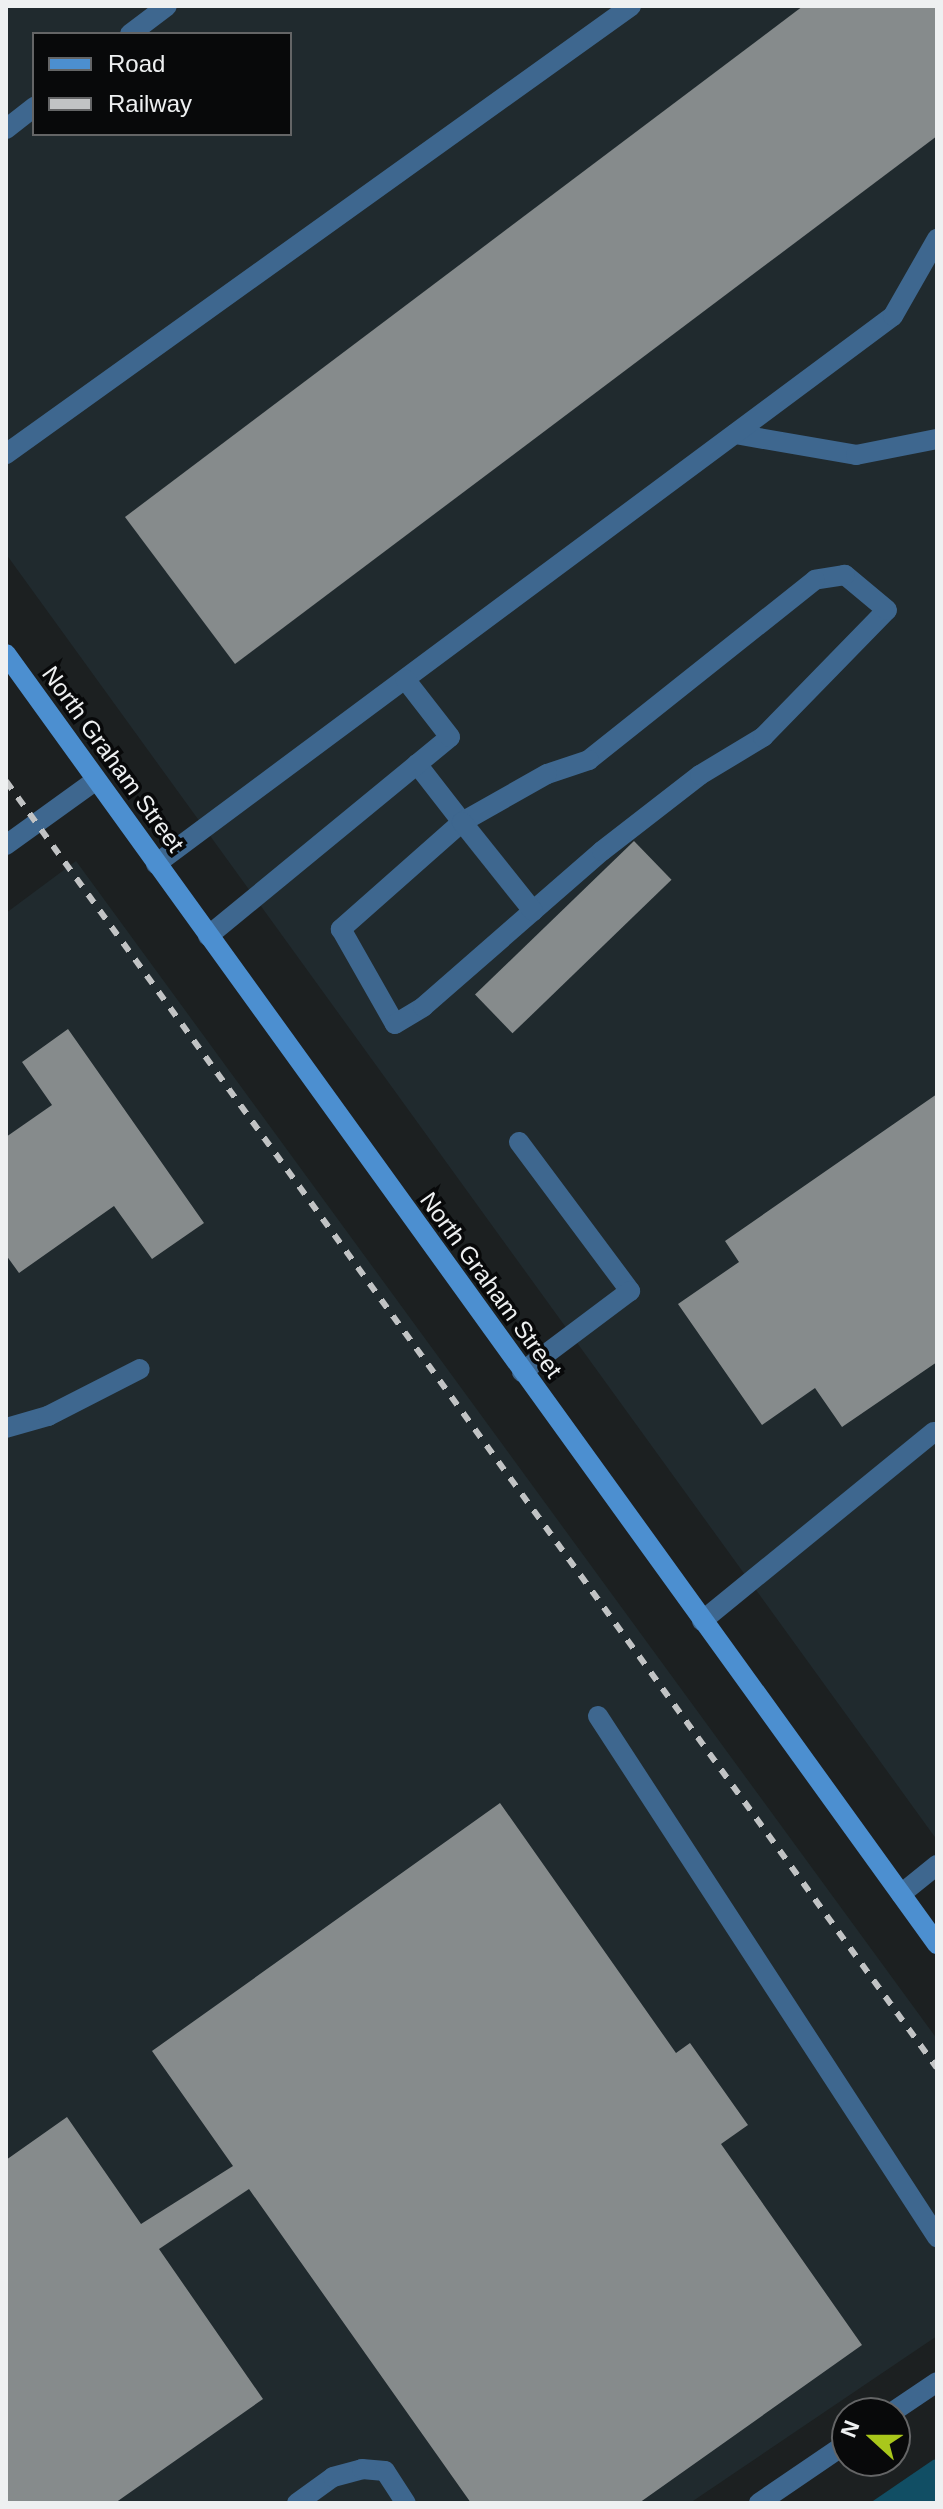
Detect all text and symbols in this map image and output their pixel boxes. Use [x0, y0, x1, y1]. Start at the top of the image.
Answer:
legend [32, 32, 292, 136]
text: Road [108, 50, 165, 77]
text: Railway [108, 90, 192, 117]
street label: North Graham Street [36, 660, 190, 858]
street label: North Graham Street [414, 1186, 568, 1384]
north arrow [831, 2397, 911, 2477]
text: N [835, 2417, 865, 2441]

